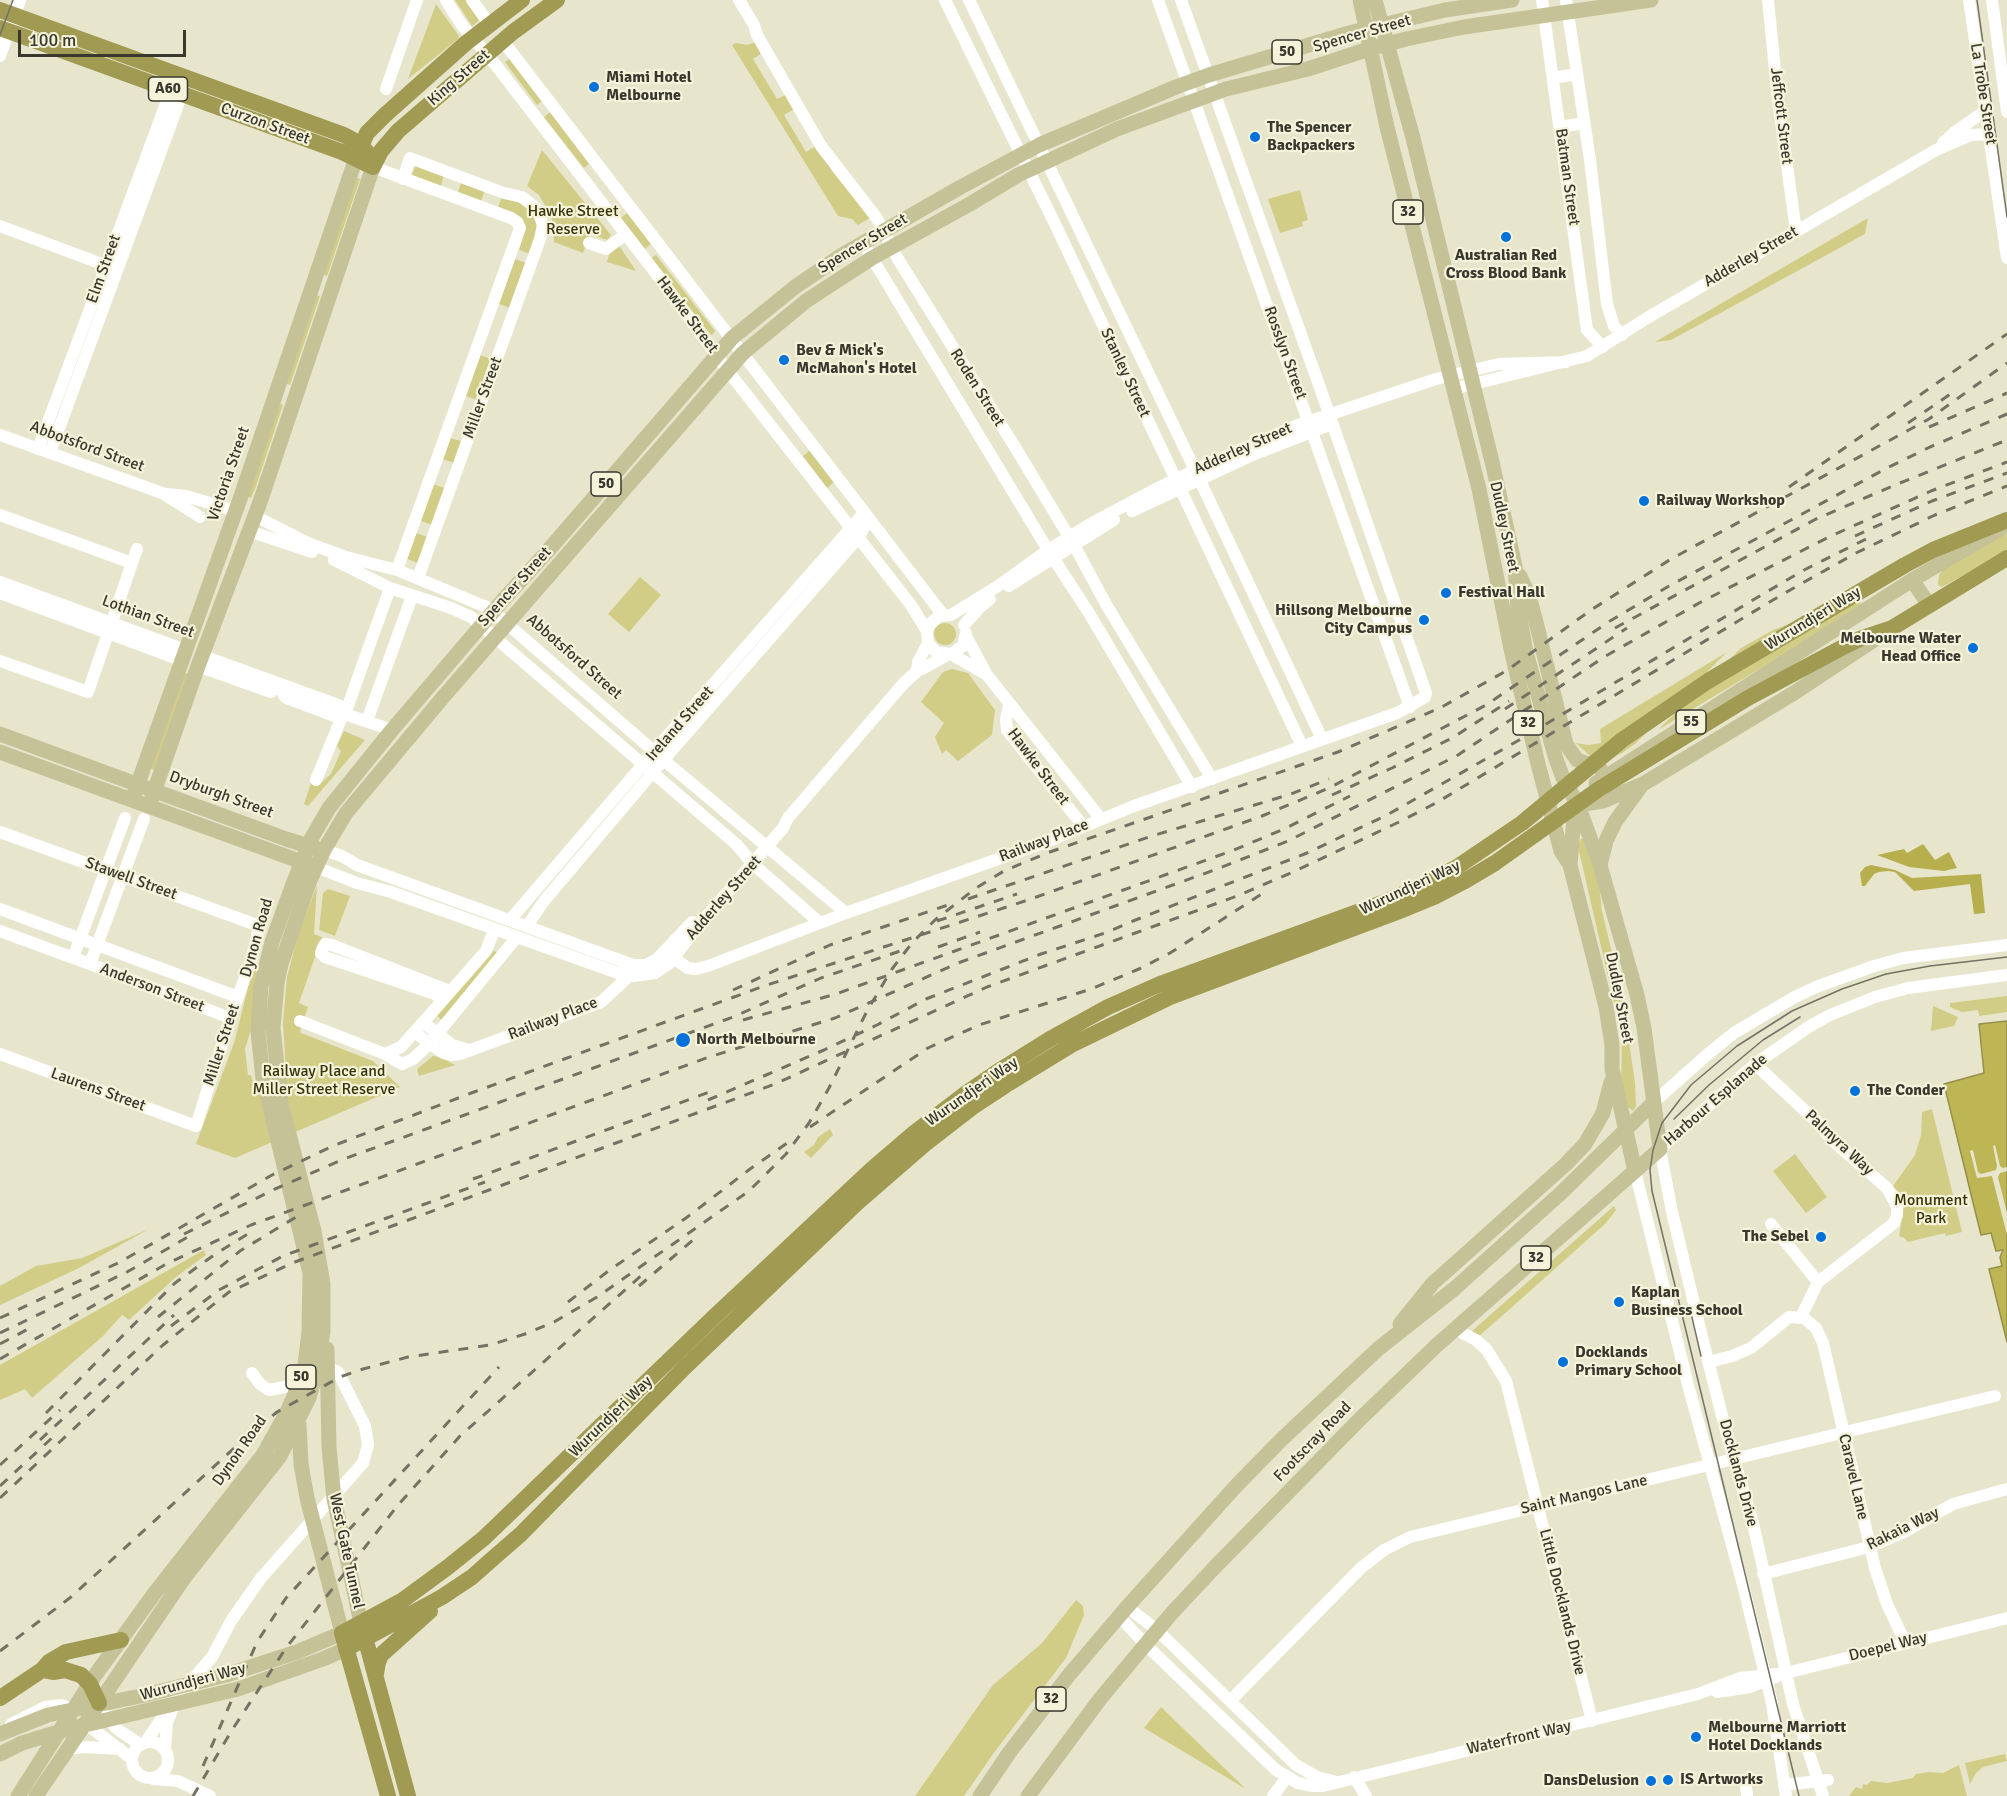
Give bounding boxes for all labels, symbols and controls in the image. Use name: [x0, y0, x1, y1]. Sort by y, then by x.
street label: Spencer Street: [1311, 11, 1413, 57]
scale bar: [21, 18, 189, 56]
text: 100 m: [29, 29, 76, 51]
road number: 50: [1272, 40, 1302, 64]
street label: La Trobe Street: [1966, 42, 2000, 146]
street label: King Street: [424, 46, 494, 110]
street label: Jeffcott Street: [1766, 67, 1796, 165]
place label: Miami Hotel Melbourne: [606, 68, 692, 106]
road number: A60: [148, 77, 188, 101]
marker: Miami Hotel Melbourne: [587, 80, 601, 94]
street label: Curzon Street: [218, 99, 312, 149]
place label: The Spencer Backpackers: [1267, 118, 1355, 156]
street label: Batman Street: [1551, 127, 1583, 227]
marker: The Spencer Backpackers: [1248, 130, 1262, 144]
road number: 32: [1393, 200, 1423, 224]
park label: Hawke Street Reserve: [527, 202, 619, 240]
street label: Spencer Street: [815, 210, 911, 278]
street label: Adderley Street: [1700, 222, 1802, 292]
marker: Australian Red Cross Blood Bank: [1499, 230, 1513, 244]
street label: Elm Street: [83, 232, 125, 306]
place label: Australian Red Cross Blood Bank: [1446, 246, 1566, 284]
street label: Hawke Street: [652, 273, 722, 357]
street label: Rosslyn Street: [1259, 304, 1311, 402]
street label: Stanley Street: [1096, 325, 1154, 421]
place label: Bev & Mick's McMahon's Hotel: [796, 341, 917, 379]
street label: Roden Street: [946, 346, 1008, 430]
marker: Bev & Mick's McMahon's Hotel: [777, 353, 791, 367]
street label: Miller Street: [459, 355, 507, 441]
street label: Abbotsford Street: [27, 417, 147, 477]
street label: Adderley Street: [1191, 419, 1295, 479]
street label: Victoria Street: [204, 424, 254, 524]
road number: 50: [591, 472, 621, 496]
street label: Dudley Street: [1485, 480, 1523, 574]
place label: Railway Workshop: [1656, 491, 1785, 511]
marker: Railway Workshop: [1637, 494, 1651, 508]
street label: Spencer Street: [474, 543, 556, 631]
place label: Festival Hall: [1458, 583, 1545, 603]
street label: Wurundjeri Way: [1762, 583, 1864, 655]
marker: Festival Hall: [1439, 586, 1453, 600]
street label: Lothian Street: [99, 591, 197, 643]
place label: Hillsong Melbourne City Campus: [1275, 601, 1412, 639]
street label: Abbotsford Street: [522, 610, 626, 704]
marker: Hillsong Melbourne City Campus: [1417, 613, 1431, 627]
place label: Melbourne Water Head Office: [1840, 629, 1961, 667]
marker: Melbourne Water Head Office: [1966, 641, 1980, 655]
street label: Ireland Street: [642, 682, 718, 766]
road number: 55: [1676, 710, 1706, 734]
road number: 32: [1513, 711, 1543, 735]
street label: Hawke Street: [1003, 725, 1073, 809]
street label: Dryburgh Street: [166, 767, 276, 823]
street label: Railway Place: [997, 815, 1091, 867]
street label: Adderley Street: [682, 852, 766, 944]
street label: Stawell Street: [83, 854, 179, 904]
street label: Wurundjeri Way: [1357, 856, 1463, 920]
street label: Dynon Road: [237, 896, 277, 980]
street label: Dudley Street: [1601, 951, 1637, 1045]
street label: Anderson Street: [97, 959, 207, 1017]
street label: Railway Place: [506, 993, 600, 1045]
street label: Miller Street: [200, 1001, 244, 1089]
place label: North Melbourne: [696, 1030, 816, 1050]
marker: North Melbourne: [674, 1031, 692, 1049]
street label: Harbour Esplanade: [1661, 1050, 1771, 1150]
street label: Wurundjeri Way: [922, 1053, 1022, 1131]
park label: Railway Place and Miller Street Reserve: [253, 1062, 395, 1100]
street label: Laurens Street: [48, 1064, 148, 1116]
place label: The Conder: [1867, 1081, 1945, 1101]
marker: The Conder: [1848, 1084, 1862, 1098]
street label: Palmyra Way: [1801, 1106, 1877, 1180]
park label: Monument Park: [1894, 1191, 1968, 1229]
place label: The Sebel: [1742, 1227, 1809, 1247]
marker: The Sebel: [1814, 1230, 1828, 1244]
road number: 32: [1521, 1246, 1551, 1270]
place label: Kaplan Business School: [1631, 1283, 1743, 1321]
marker: Kaplan Business School: [1612, 1295, 1626, 1309]
place label: Docklands Primary School: [1575, 1343, 1682, 1381]
marker: Docklands Primary School: [1556, 1355, 1570, 1369]
road number: 50: [286, 1365, 316, 1389]
street label: Wurundjeri Way: [565, 1372, 657, 1462]
street label: Footscray Road: [1270, 1398, 1356, 1486]
street label: Dynon Road: [209, 1412, 271, 1490]
street label: Docklands Drive: [1714, 1417, 1762, 1529]
street label: Caravel Lane: [1834, 1432, 1872, 1522]
street label: Saint Mangos Lane: [1519, 1471, 1649, 1519]
street label: West Gate Tunnel: [324, 1491, 368, 1611]
street label: Rakaia Way: [1864, 1503, 1942, 1555]
street label: Little Docklands Drive: [1535, 1527, 1589, 1677]
street label: Doepel Way: [1847, 1628, 1929, 1666]
street label: Wurundjeri Way: [138, 1659, 248, 1705]
road number: 32: [1036, 1687, 1066, 1711]
street label: Waterfront Way: [1465, 1717, 1573, 1759]
place label: Melbourne Marriott Hotel Docklands: [1708, 1718, 1846, 1756]
marker: Melbourne Marriott Hotel Docklands: [1689, 1730, 1703, 1744]
place label: IS Artworks: [1680, 1770, 1763, 1790]
place label: DansDelusion: [1543, 1771, 1639, 1791]
marker: IS Artworks: [1661, 1773, 1675, 1787]
marker: DansDelusion: [1644, 1774, 1658, 1788]

